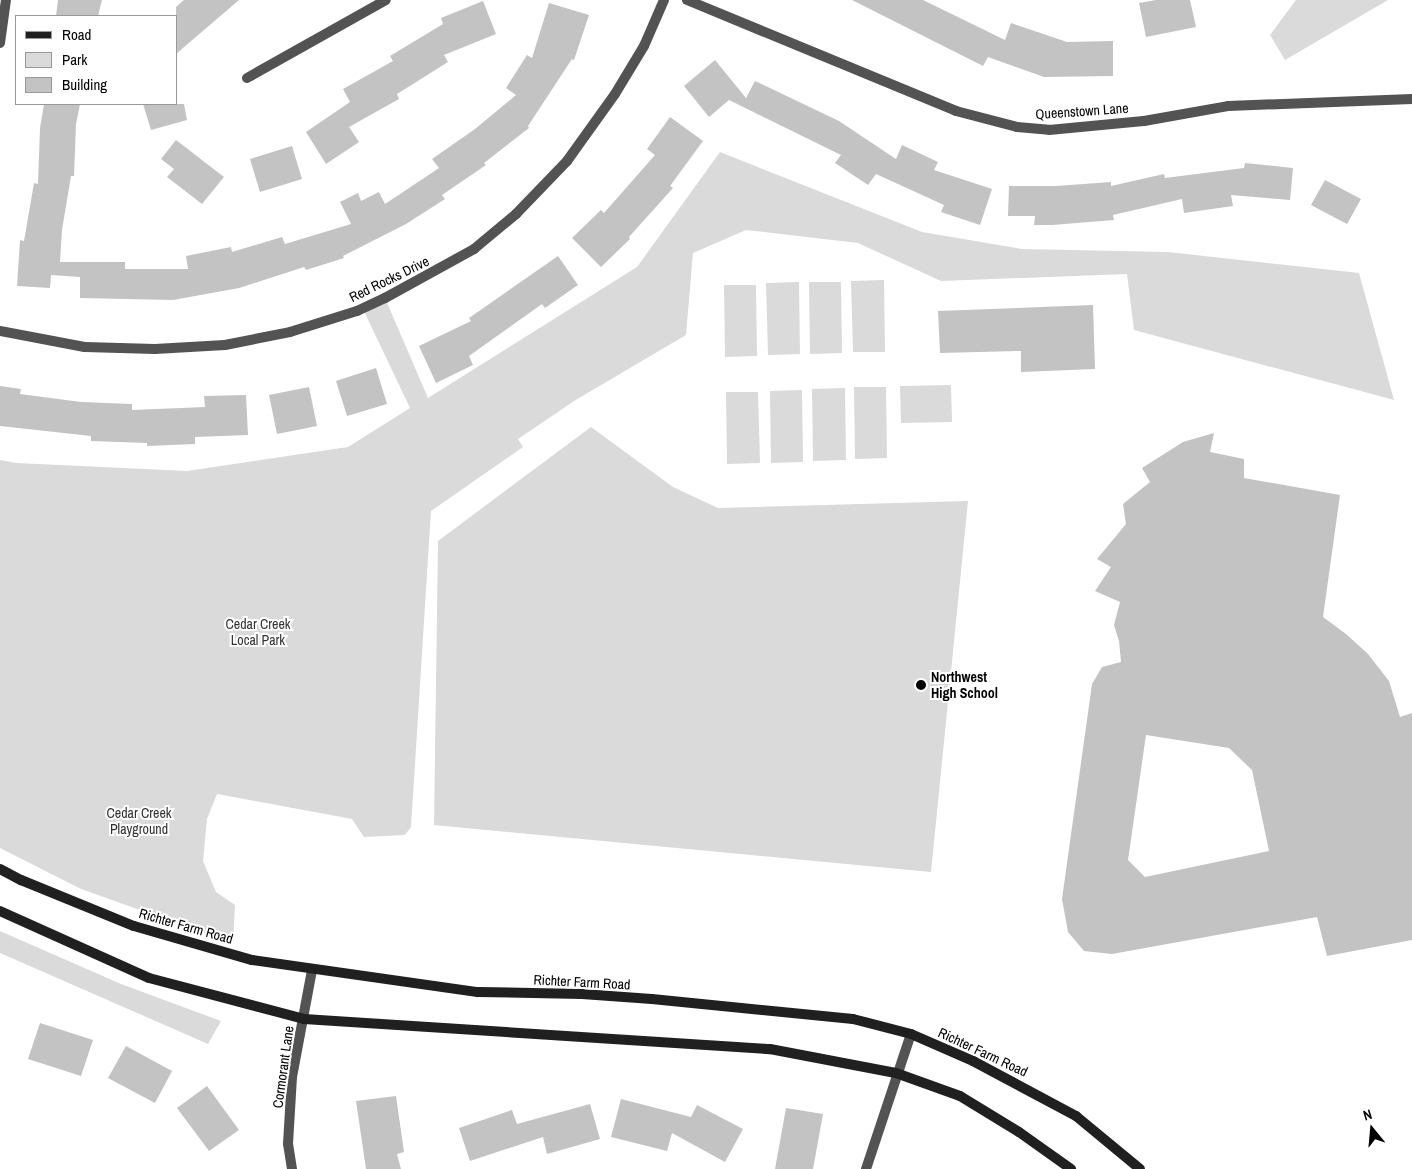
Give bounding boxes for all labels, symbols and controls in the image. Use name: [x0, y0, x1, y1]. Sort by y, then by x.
legend: [15, 15, 178, 105]
text: Road: [62, 24, 91, 45]
text: Park: [62, 49, 87, 70]
text: Building: [62, 74, 107, 95]
street label: Queenstown Lane: [1035, 99, 1129, 123]
street label: Red Rocks Drive: [346, 252, 432, 306]
park label: Cedar Creek Local Park: [225, 616, 291, 648]
place label: Northwest High School: [931, 669, 998, 702]
marker: Northwest High School: [915, 679, 927, 691]
park label: Cedar Creek Playground: [106, 805, 172, 838]
street label: Richter Farm Road: [137, 905, 235, 947]
street label: Richter Farm Road: [533, 971, 631, 993]
street label: Richter Farm Road: [935, 1024, 1031, 1080]
street label: Cormorant Lane: [269, 1025, 297, 1109]
north arrow: [1347, 1104, 1397, 1154]
text: N: [1361, 1105, 1374, 1124]

